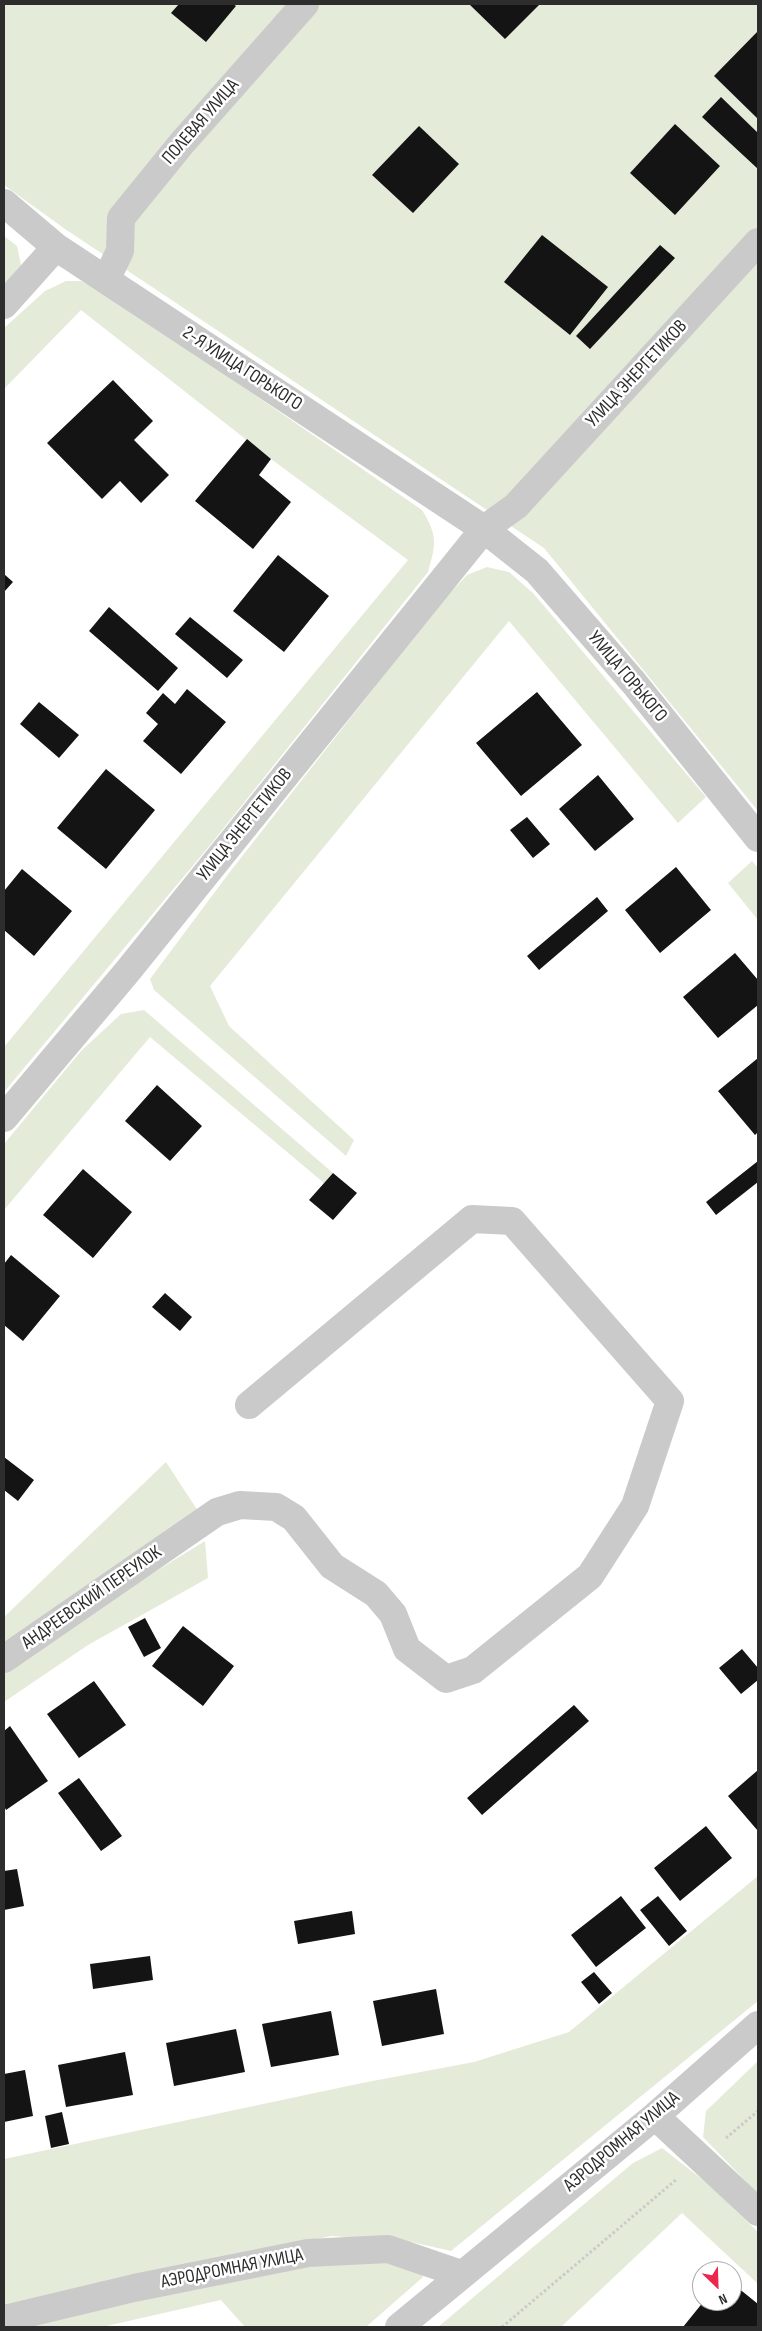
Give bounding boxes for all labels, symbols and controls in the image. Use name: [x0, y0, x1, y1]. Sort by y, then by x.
street label: ПОЛЕВАЯ УЛИЦА: [158, 75, 244, 169]
street label: УЛИЦА ЭНЕРГЕТИКОВ: [582, 316, 692, 432]
street label: 2-Я УЛИЦА ГОРЬКОГО: [178, 322, 306, 416]
street label: УЛИЦА ГОРЬКОГО: [582, 627, 672, 727]
street label: УЛИЦА ЭНЕРГЕТИКОВ: [193, 764, 297, 886]
street label: АНДРЕЕВСКИЙ ПЕРЕУЛОК: [18, 1541, 166, 1655]
street label: АЭРОДРОМНАЯ УЛИЦА: [559, 2087, 685, 2197]
street label: АЭРОДРОМНАЯ УЛИЦА: [159, 2244, 305, 2294]
north arrow: [692, 2261, 742, 2311]
text: N: [716, 2290, 730, 2309]

